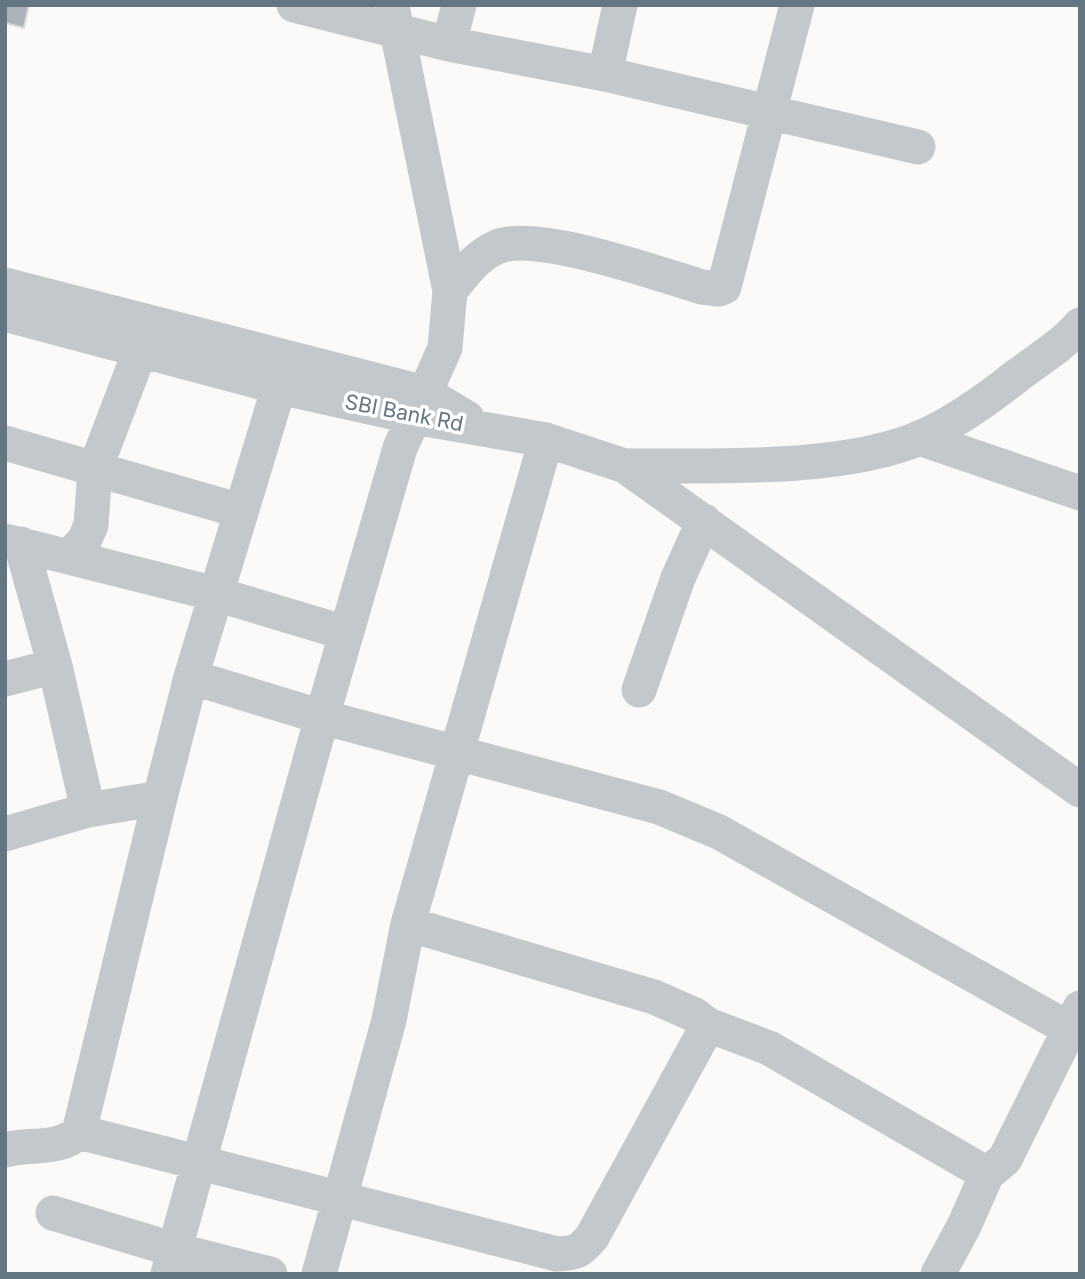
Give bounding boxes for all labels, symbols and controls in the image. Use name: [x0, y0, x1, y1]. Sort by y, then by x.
street label: SBI Bank Rd: [343, 389, 465, 436]

